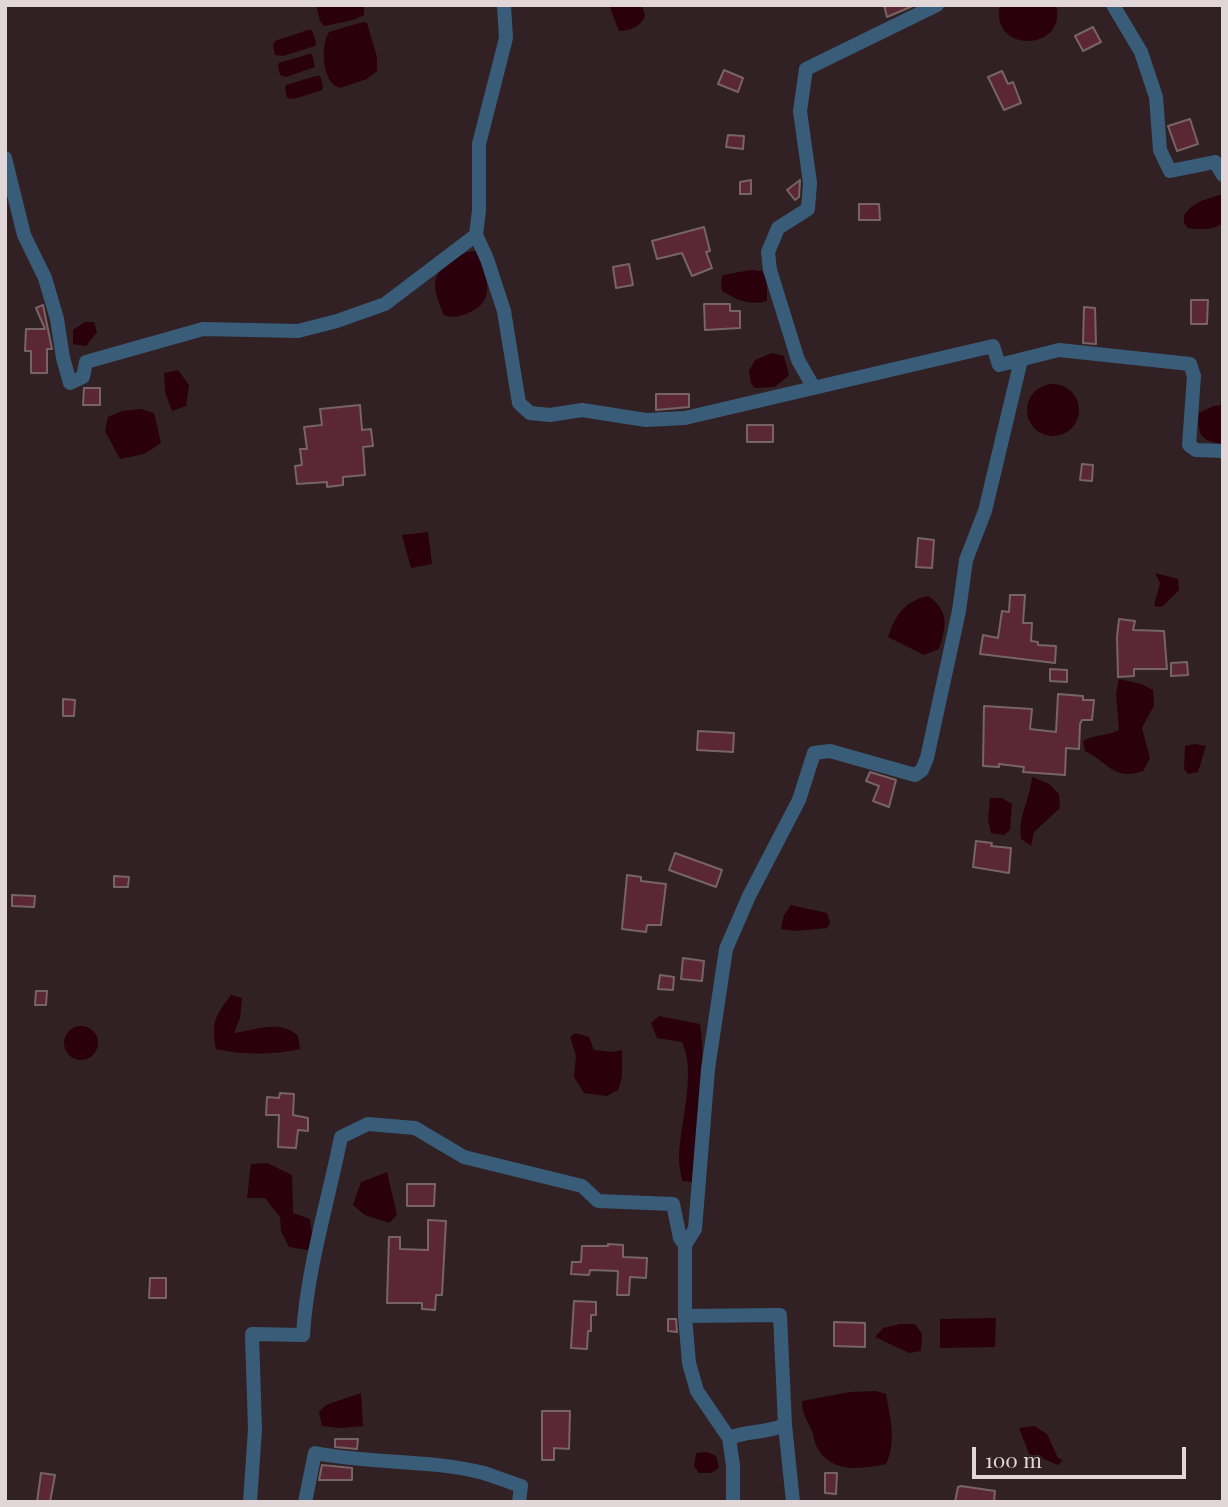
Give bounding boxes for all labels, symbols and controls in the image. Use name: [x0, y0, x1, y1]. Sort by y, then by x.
scale bar: [976, 1434, 1190, 1478]
text: 100 m: [985, 1445, 1042, 1473]

